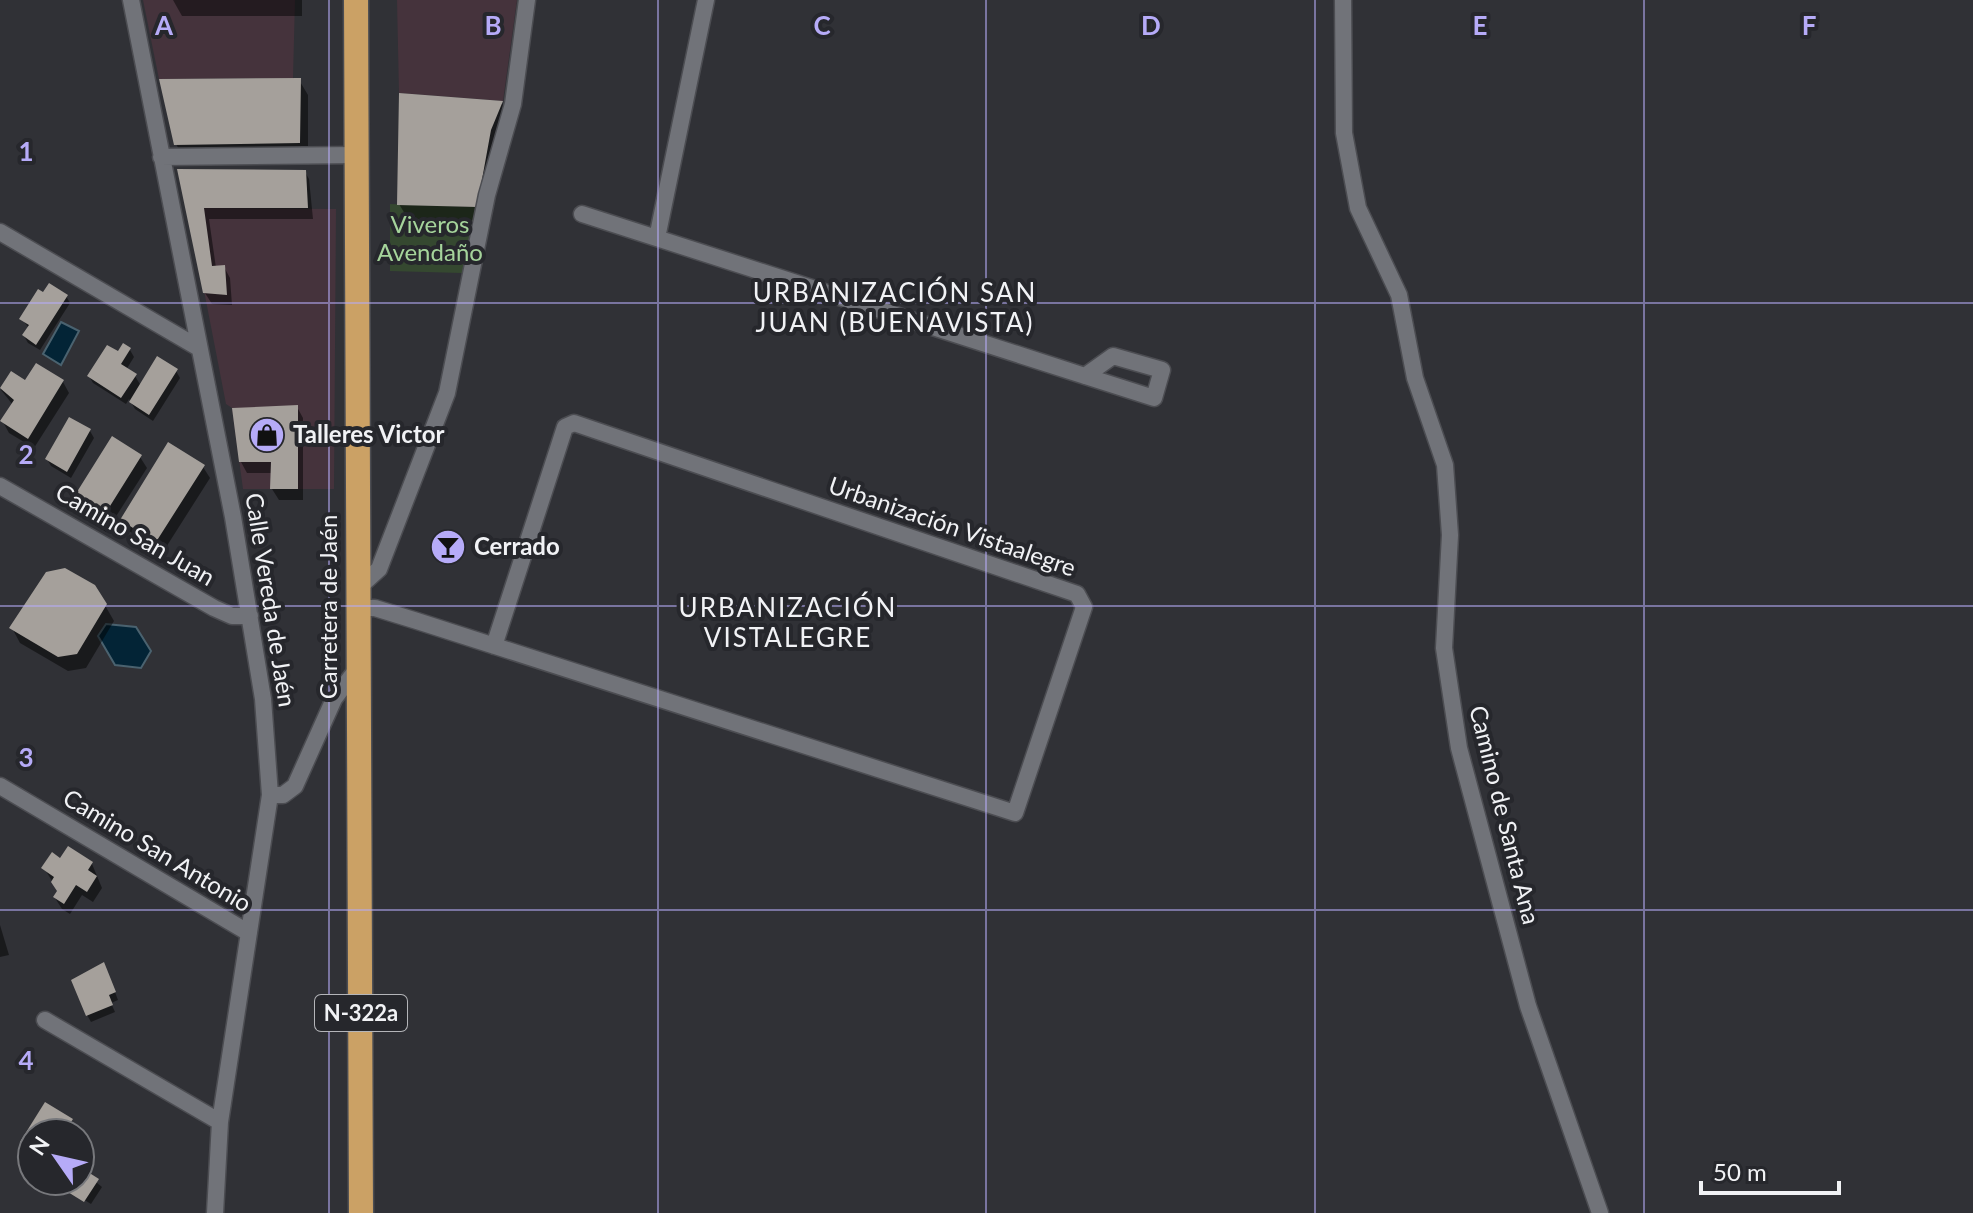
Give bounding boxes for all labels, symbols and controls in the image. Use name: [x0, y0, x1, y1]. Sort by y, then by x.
text: A: [154, 9, 174, 41]
text: B: [484, 9, 502, 41]
text: C: [813, 9, 831, 41]
text: D: [1141, 9, 1161, 41]
text: E: [1473, 9, 1487, 41]
text: F: [1802, 9, 1816, 41]
text: 1: [18, 135, 34, 167]
park label: Viveros Avendaño: [377, 209, 483, 266]
district label: URBANIZACIÓN SAN JUAN (BUENAVISTA): [753, 276, 1037, 338]
shop icon: Talleres Victor: [248, 416, 286, 454]
place label: Talleres Victor: [293, 419, 445, 448]
text: 2: [18, 438, 34, 470]
street label: Urbanización Vistaalegre: [825, 470, 1080, 582]
street label: Camino San Juan: [51, 476, 220, 591]
street label: Calle Vereda de Jaén: [240, 491, 303, 709]
street label: Carretera de Jaén: [313, 515, 342, 699]
bar icon: Cerrado: [429, 528, 467, 566]
place label: Cerrado: [474, 531, 560, 560]
district label: URBANIZACIÓN VISTALEGRE: [679, 591, 897, 653]
street label: Camino de Santa Ana: [1464, 702, 1547, 927]
text: 3: [18, 741, 34, 773]
street label: Camino San Antonio: [58, 782, 257, 917]
road number: N-322a: [315, 995, 407, 1031]
text: 4: [18, 1044, 34, 1076]
north arrow: [16, 1117, 96, 1197]
text: N: [23, 1131, 55, 1160]
scale bar: [1701, 1145, 1839, 1195]
text: 50 m: [1713, 1157, 1767, 1186]

